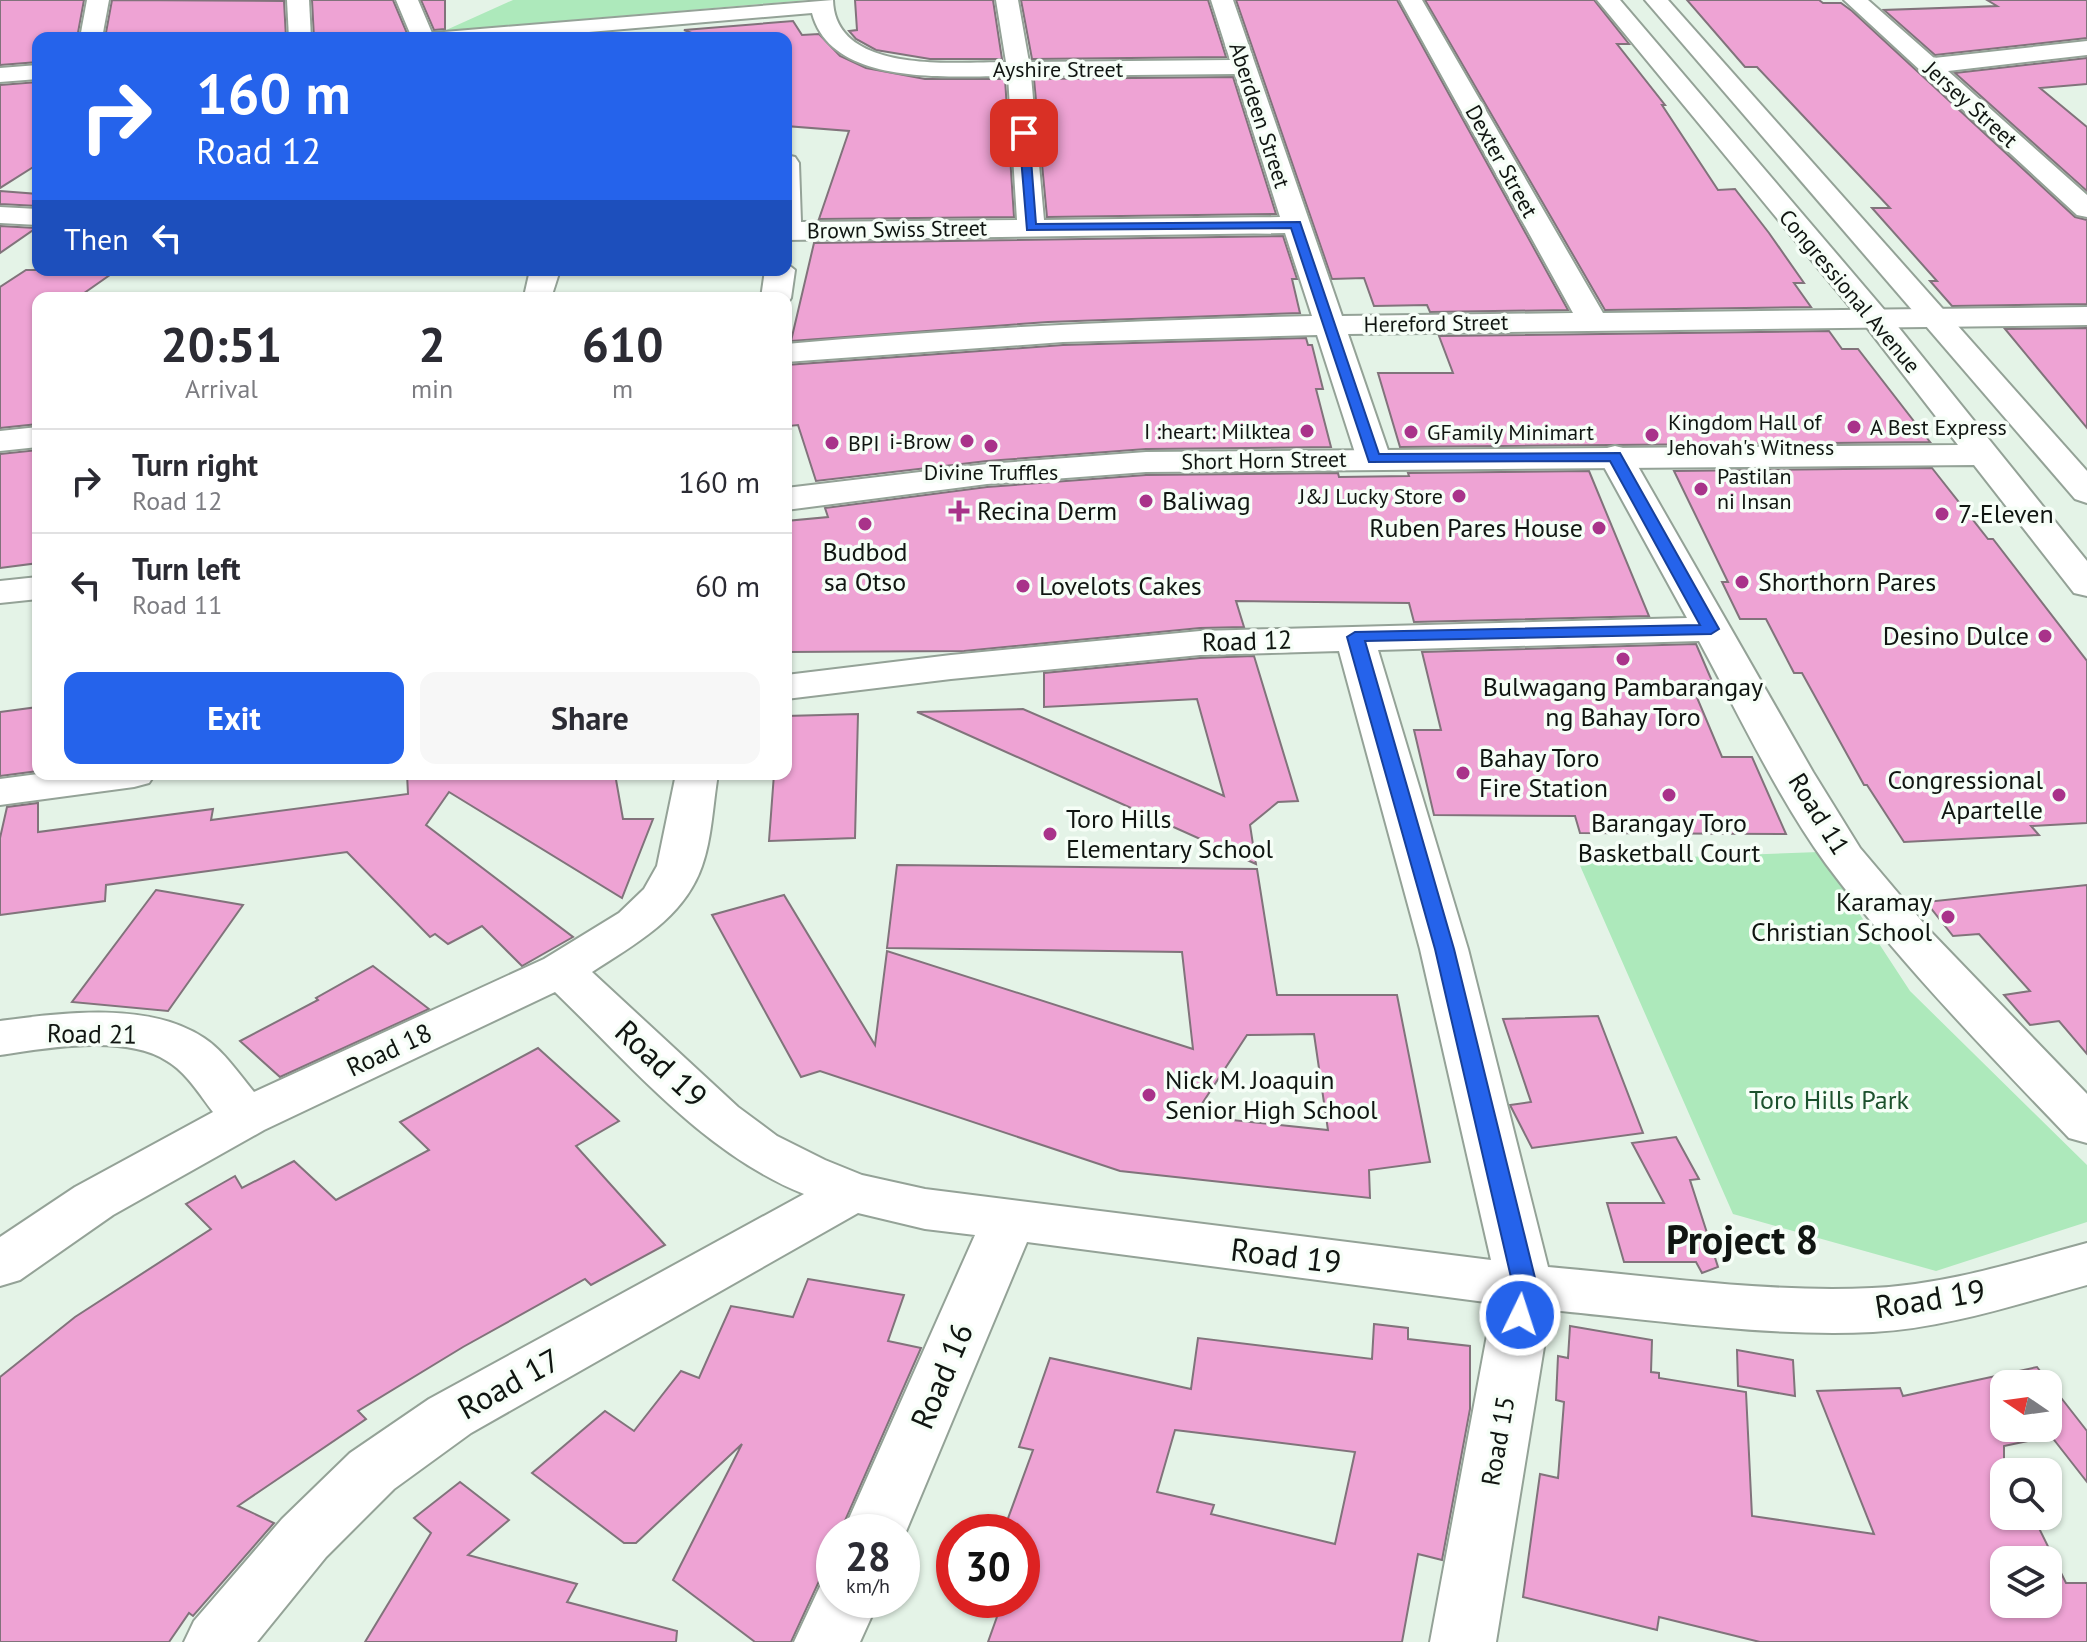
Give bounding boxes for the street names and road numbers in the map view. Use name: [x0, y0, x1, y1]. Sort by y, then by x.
street label: Aberdeen Street: [1223, 39, 1297, 192]
street label: Jersey Street: [1918, 54, 2024, 154]
street label: Ayshire Street: [993, 55, 1124, 83]
street label: Dexter Street: [1460, 100, 1545, 223]
street label: Congressional Avenue: [1773, 203, 1927, 379]
street label: Brown Swiss Street: [807, 213, 988, 245]
street label: Hereford Street: [1363, 308, 1509, 338]
street label: Short Horn Street: [1181, 445, 1347, 475]
street label: Road 12: [1201, 622, 1293, 659]
street label: Road 11: [1781, 767, 1857, 861]
street label: Road 19: [607, 1010, 717, 1117]
street label: Road 21: [47, 1016, 137, 1051]
street label: Road 18: [341, 1016, 437, 1084]
street label: Road 19: [1228, 1227, 1344, 1283]
street label: Road 19: [1872, 1269, 1988, 1327]
street label: Road 16: [900, 1316, 982, 1435]
street label: Road 17: [450, 1338, 567, 1428]
street label: Road 15: [1473, 1394, 1522, 1488]

